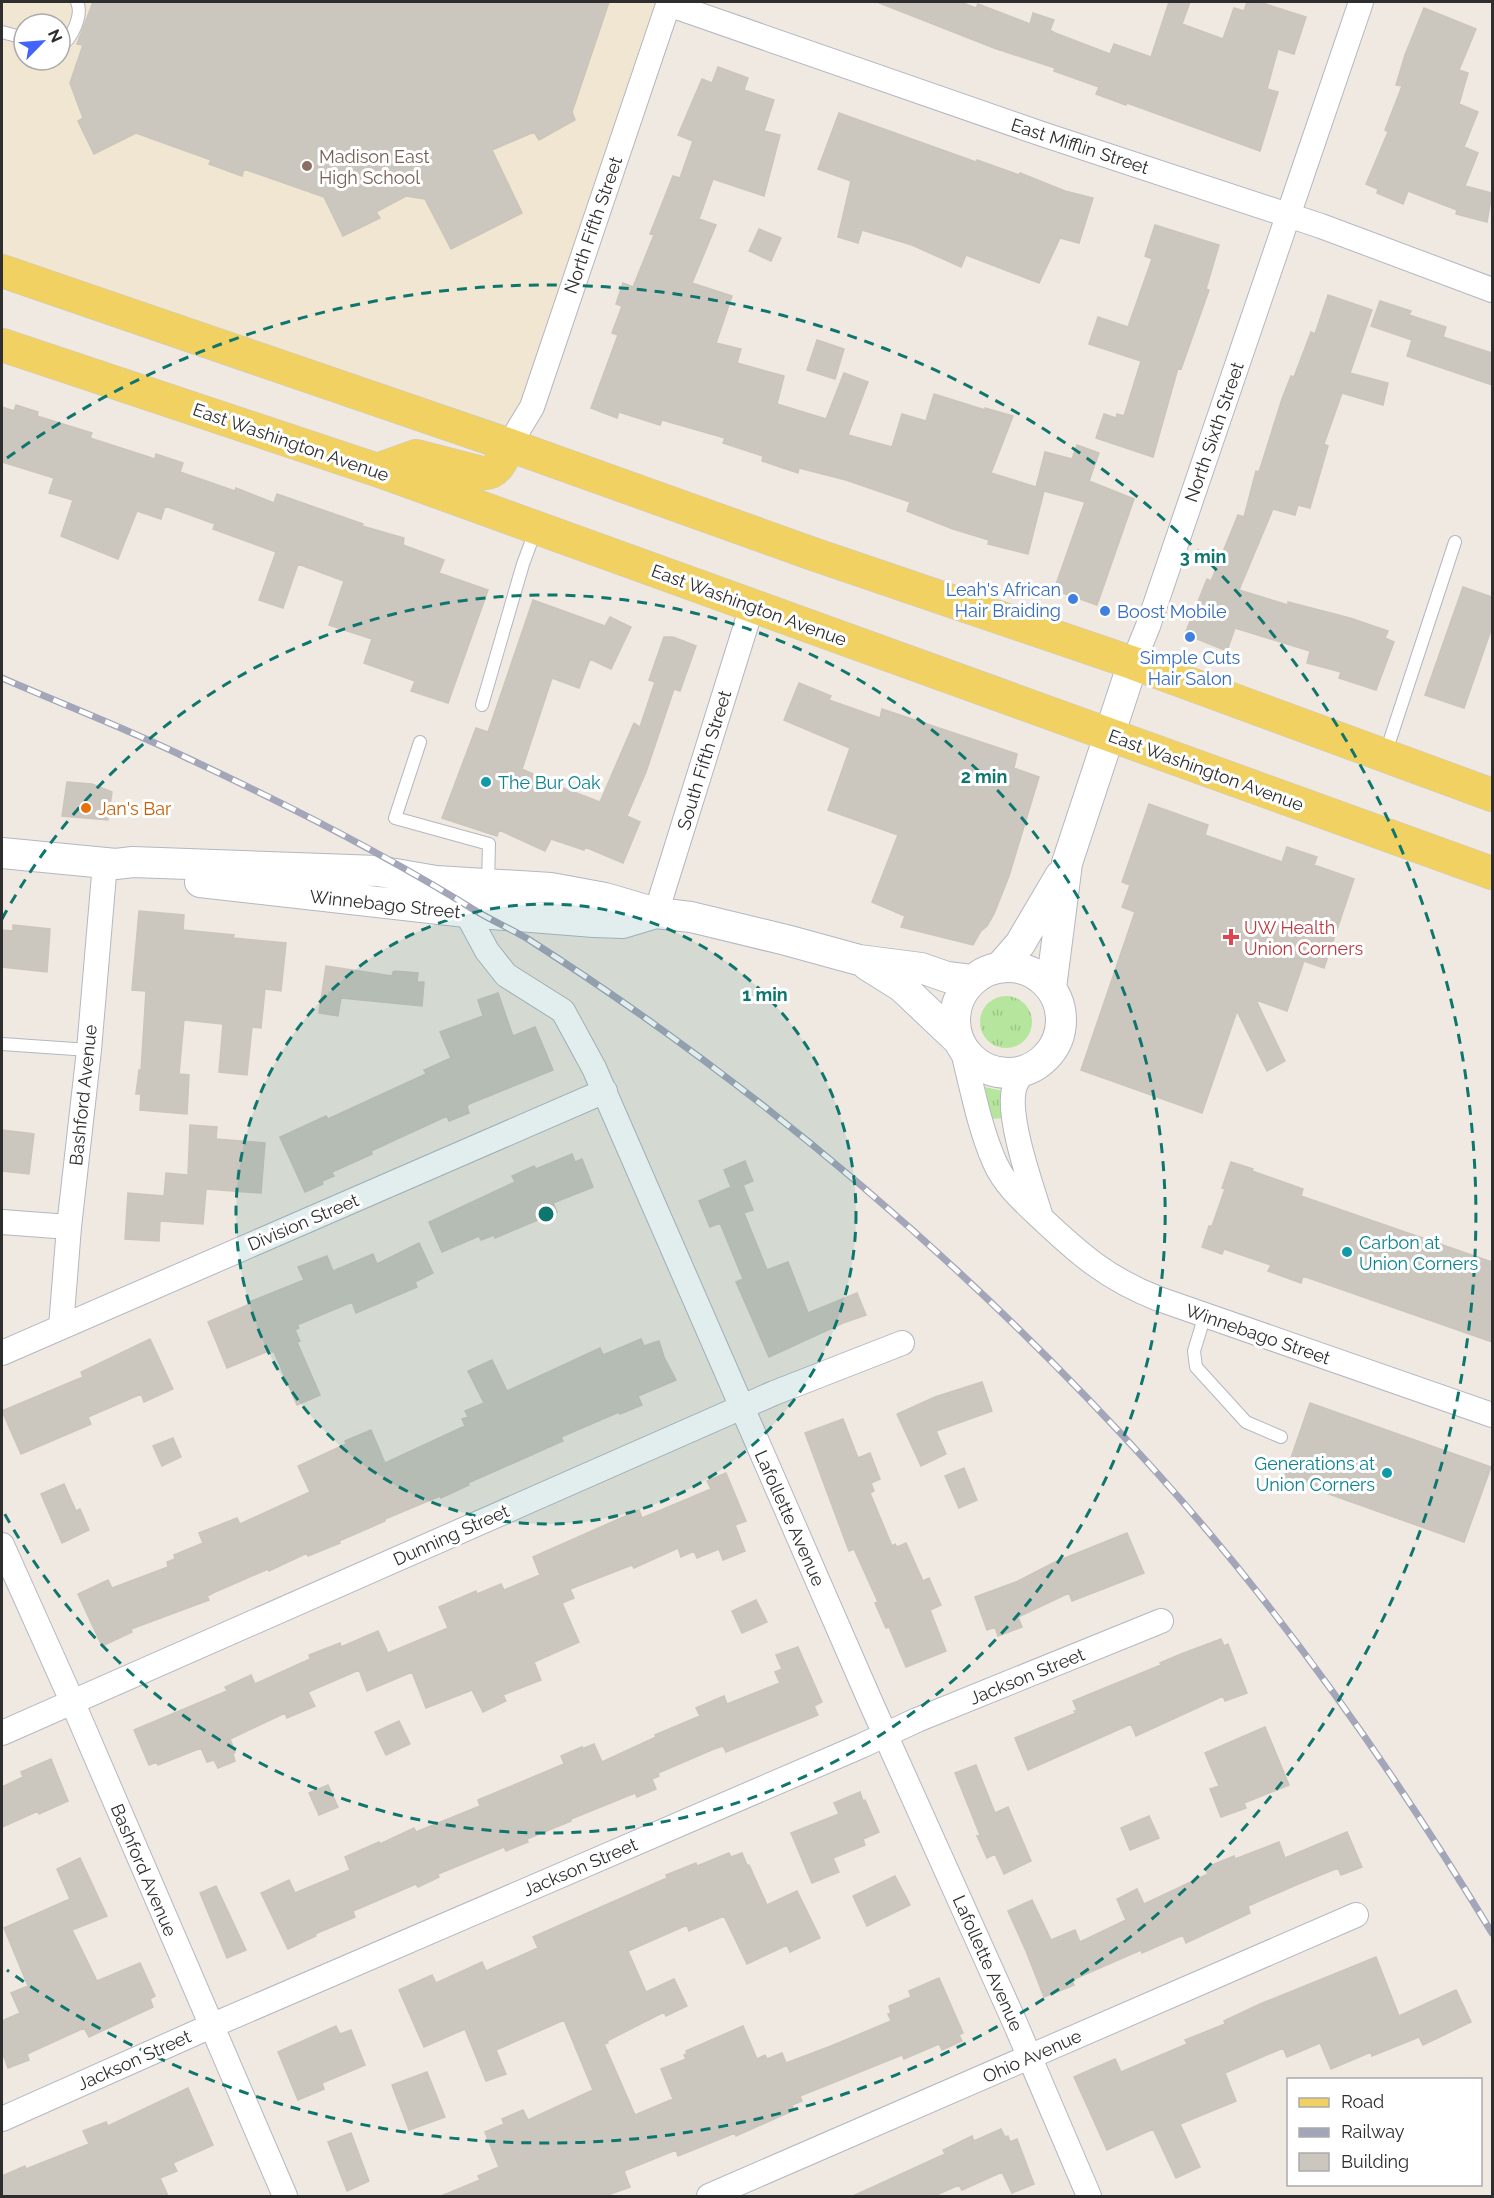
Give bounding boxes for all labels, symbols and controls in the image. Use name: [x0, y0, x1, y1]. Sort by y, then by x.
north arrow: [12, 12, 72, 72]
text: N: [44, 26, 66, 45]
street label: East Mifflin Street: [1009, 114, 1151, 178]
place label: Madison East High School: [319, 146, 430, 188]
street label: North Fifth Street: [560, 154, 626, 296]
marker: Madison East High School: [300, 159, 314, 173]
street label: North Sixth Street: [1180, 359, 1248, 505]
street label: East Washington Avenue: [190, 399, 392, 486]
text: 3 min: [1180, 546, 1226, 567]
street label: East Washington Avenue: [649, 560, 850, 650]
place label: Leah's African Hair Braiding: [946, 579, 1061, 621]
marker: Leah's African Hair Braiding: [1066, 592, 1080, 606]
place label: Boost Mobile: [1117, 601, 1227, 622]
marker: Boost Mobile: [1098, 604, 1112, 618]
marker: Simple Cuts Hair Salon: [1183, 630, 1197, 644]
place label: Simple Cuts Hair Salon: [1140, 647, 1240, 689]
street label: South Fifth Street: [673, 688, 735, 832]
street label: East Washington Avenue: [1106, 725, 1307, 815]
text: 2 min: [961, 766, 1007, 787]
place label: The Bur Oak: [498, 772, 601, 793]
marker: The Bur Oak: [479, 775, 493, 789]
place label: Jan's Bar: [98, 798, 172, 819]
marker: Jan's Bar: [79, 801, 93, 815]
street label: Winnebago Street: [309, 886, 461, 922]
place label: UW Health Union Corners: [1244, 917, 1363, 959]
marker: UW Health Union Corners: [1222, 928, 1240, 946]
text: 1 min: [742, 984, 788, 1005]
street label: Bashford Avenue: [65, 1023, 101, 1167]
street label: Division Street: [244, 1189, 362, 1255]
centre of rings: [536, 1204, 556, 1224]
place label: Carbon at Union Corners: [1359, 1232, 1478, 1274]
marker: Carbon at Union Corners: [1340, 1245, 1354, 1259]
street label: Winnebago Street: [1183, 1299, 1333, 1369]
street label: Lafollette Avenue: [751, 1447, 830, 1590]
place label: Generations at Union Corners: [1254, 1453, 1375, 1495]
marker: Generations at Union Corners: [1380, 1466, 1394, 1480]
street label: Dunning Street: [390, 1500, 512, 1570]
street label: Jackson Street: [966, 1643, 1088, 1709]
street label: Bashford Avenue: [107, 1801, 182, 1940]
street label: Jackson Street: [520, 1833, 640, 1901]
street label: Lafollette Avenue: [949, 1892, 1028, 2035]
street label: Ohio Avenue: [979, 2025, 1085, 2087]
street label: Jackson Street: [74, 2026, 194, 2094]
legend: [1287, 2078, 1482, 2186]
text: Road: [1341, 2091, 1384, 2112]
text: Railway: [1341, 2121, 1405, 2142]
text: Building: [1341, 2151, 1409, 2172]

